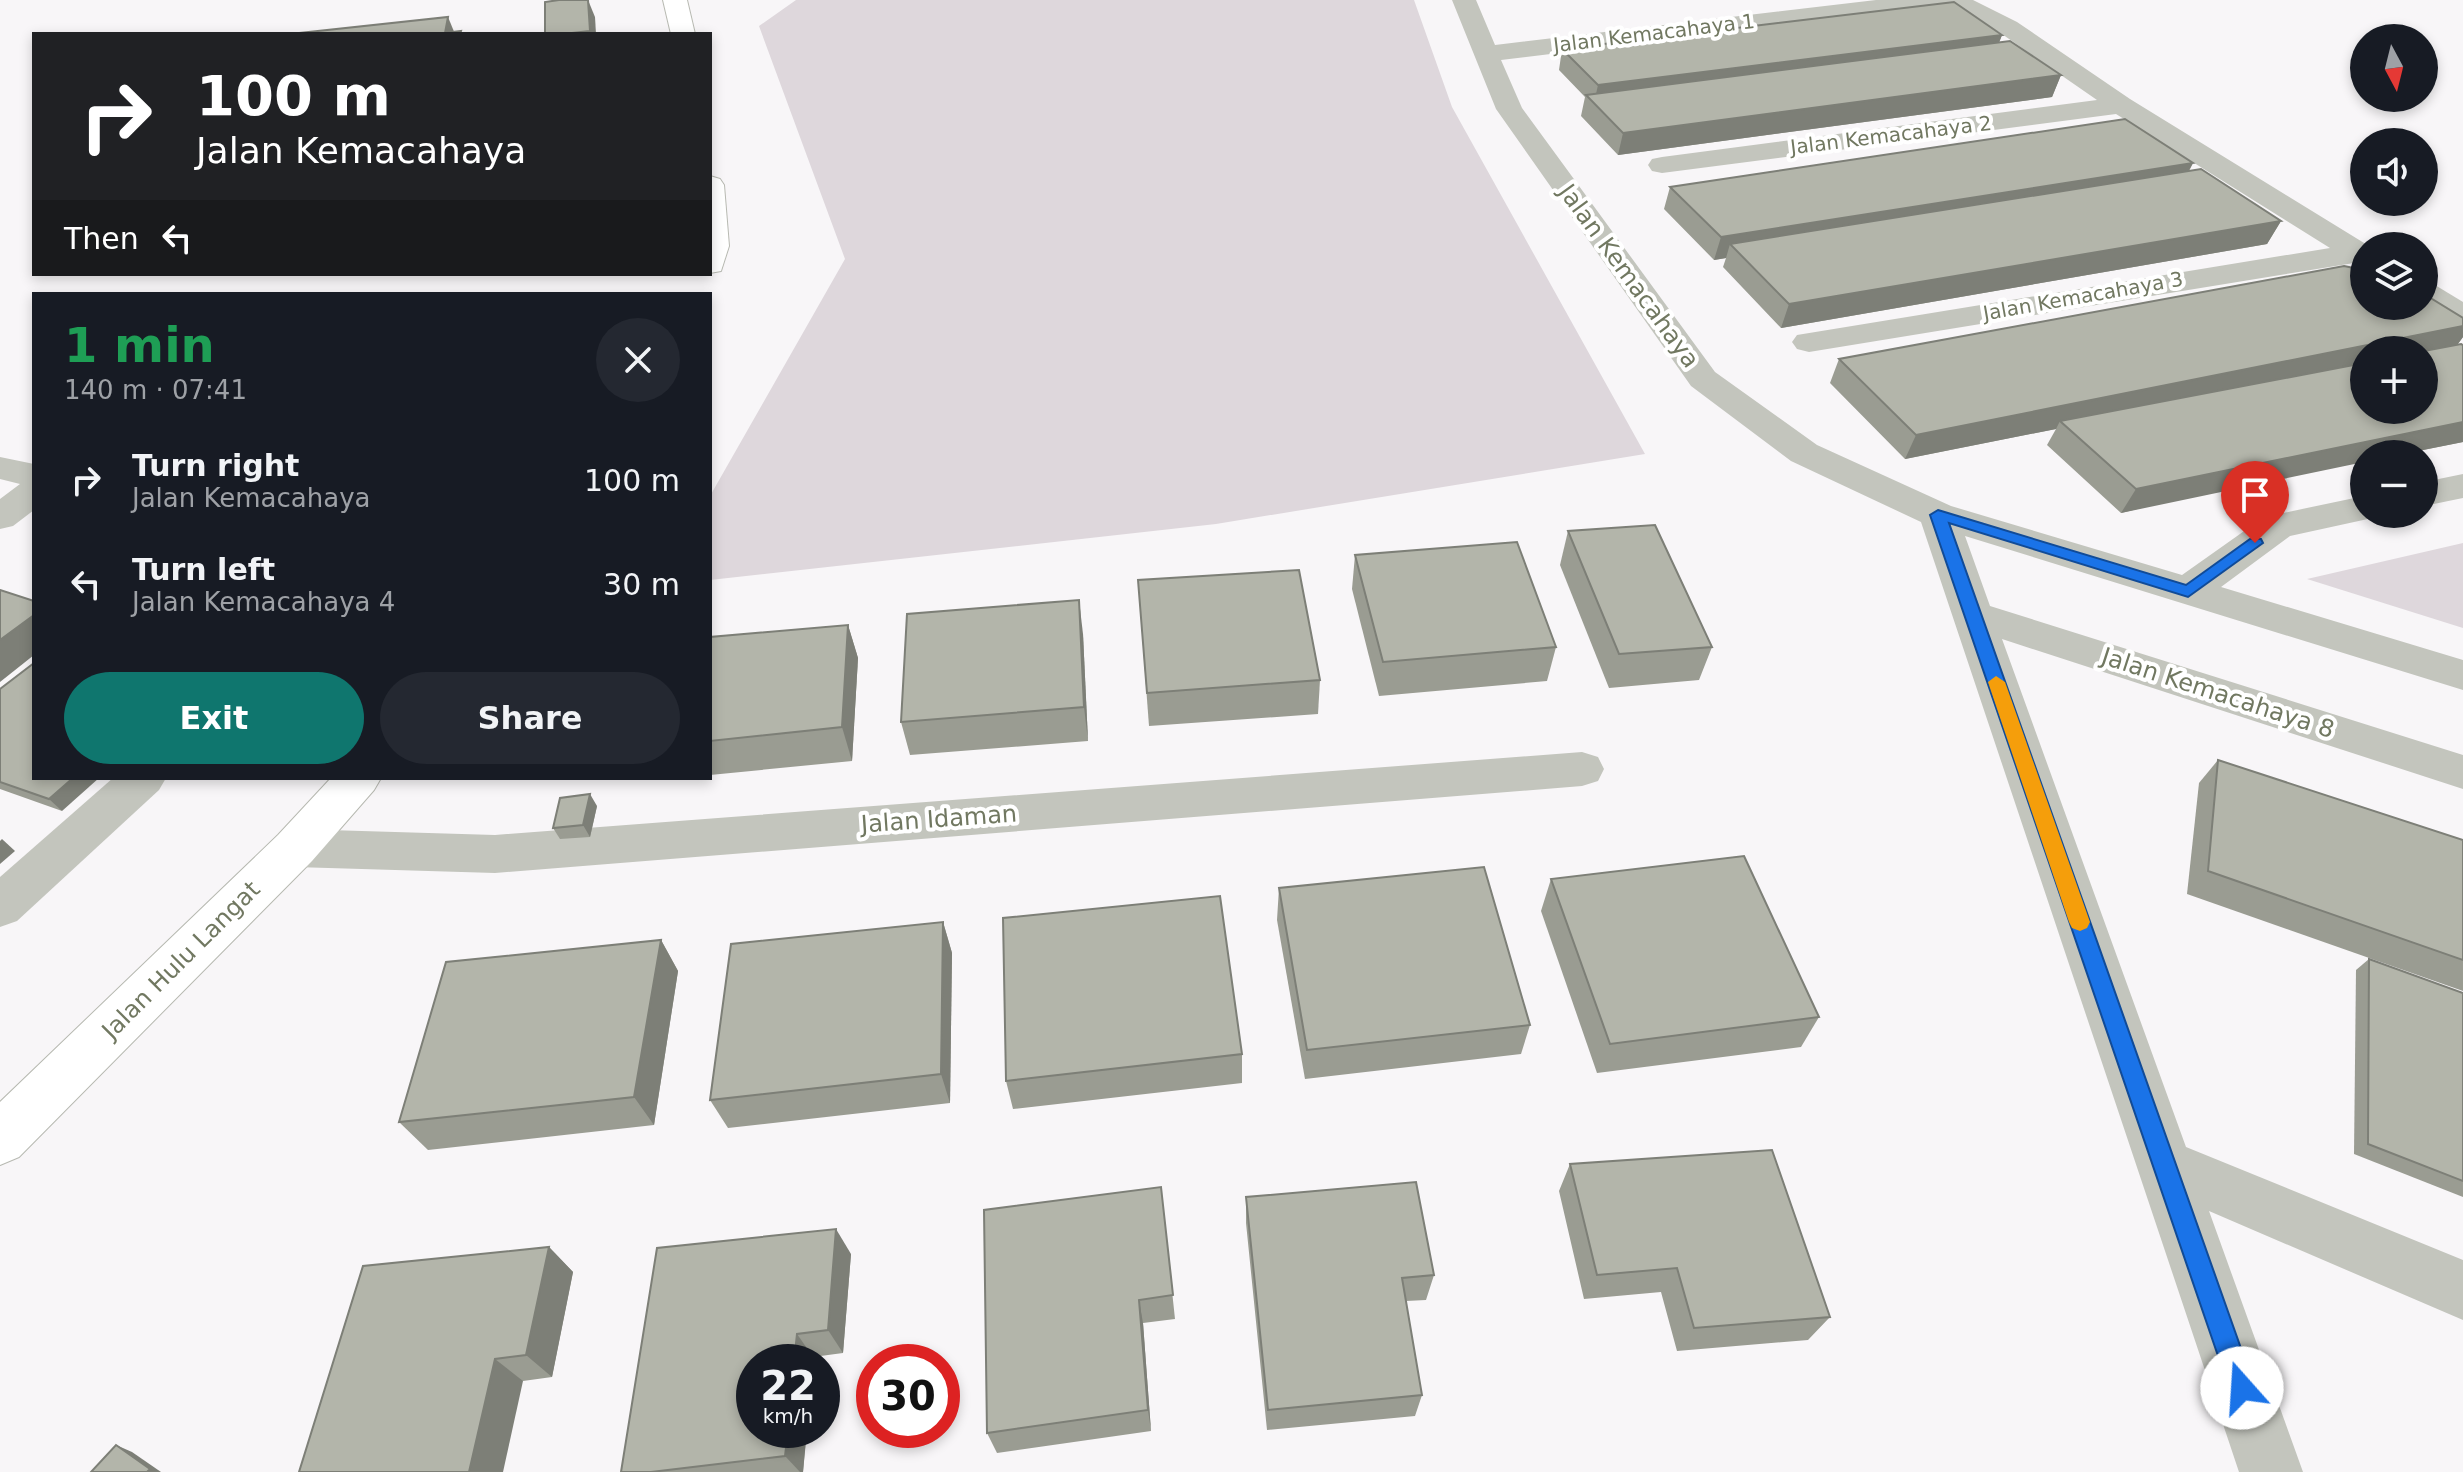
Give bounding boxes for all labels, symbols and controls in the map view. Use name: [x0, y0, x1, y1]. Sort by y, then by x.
street label: Jalan Kemacahaya 1: [1550, 9, 1756, 57]
north arrow: [2350, 24, 2438, 112]
map controls: [2350, 24, 2438, 528]
text: 100 m: [196, 63, 391, 128]
icon: right: [64, 64, 168, 168]
street label: Jalan Kemacahaya 2: [1787, 111, 1993, 159]
button: sound: [2350, 128, 2438, 216]
text: Jalan Kemacahaya: [196, 130, 526, 171]
street label: Jalan Kemacahaya: [1552, 177, 1705, 373]
icon: left: [155, 216, 199, 260]
text: Then: [64, 221, 139, 256]
button: layers: [2350, 232, 2438, 320]
street label: Jalan Kemacahaya 3: [1979, 267, 2185, 326]
text: 1 min: [64, 317, 215, 373]
button: close: [596, 318, 680, 402]
button: +: [2350, 336, 2438, 424]
text: 140 m · 07:41: [64, 375, 247, 405]
button: −: [2350, 440, 2438, 528]
text: Turn right: [132, 448, 299, 483]
icon: right: [64, 458, 108, 502]
pin: [2221, 461, 2289, 543]
text: 100 m: [584, 463, 680, 498]
icon: arrive: [2233, 473, 2277, 517]
text: Jalan Kemacahaya: [132, 483, 370, 513]
text: Turn left: [132, 552, 275, 587]
icon: left: [64, 562, 108, 606]
text: 30 m: [603, 567, 680, 602]
text: Jalan Kemacahaya 4: [132, 587, 395, 617]
street label: Jalan Kemacahaya 8: [2096, 642, 2338, 744]
button: Exit: [64, 672, 364, 764]
button: Share: [380, 672, 680, 764]
street label: Jalan Idaman: [858, 800, 1018, 839]
street label: Jalan Hulu Langat: [95, 875, 266, 1046]
speed limit sign: 30: [856, 1344, 960, 1448]
position arrow: [2200, 1346, 2284, 1430]
text: 22: [760, 1363, 816, 1409]
text: km/h: [763, 1404, 813, 1428]

